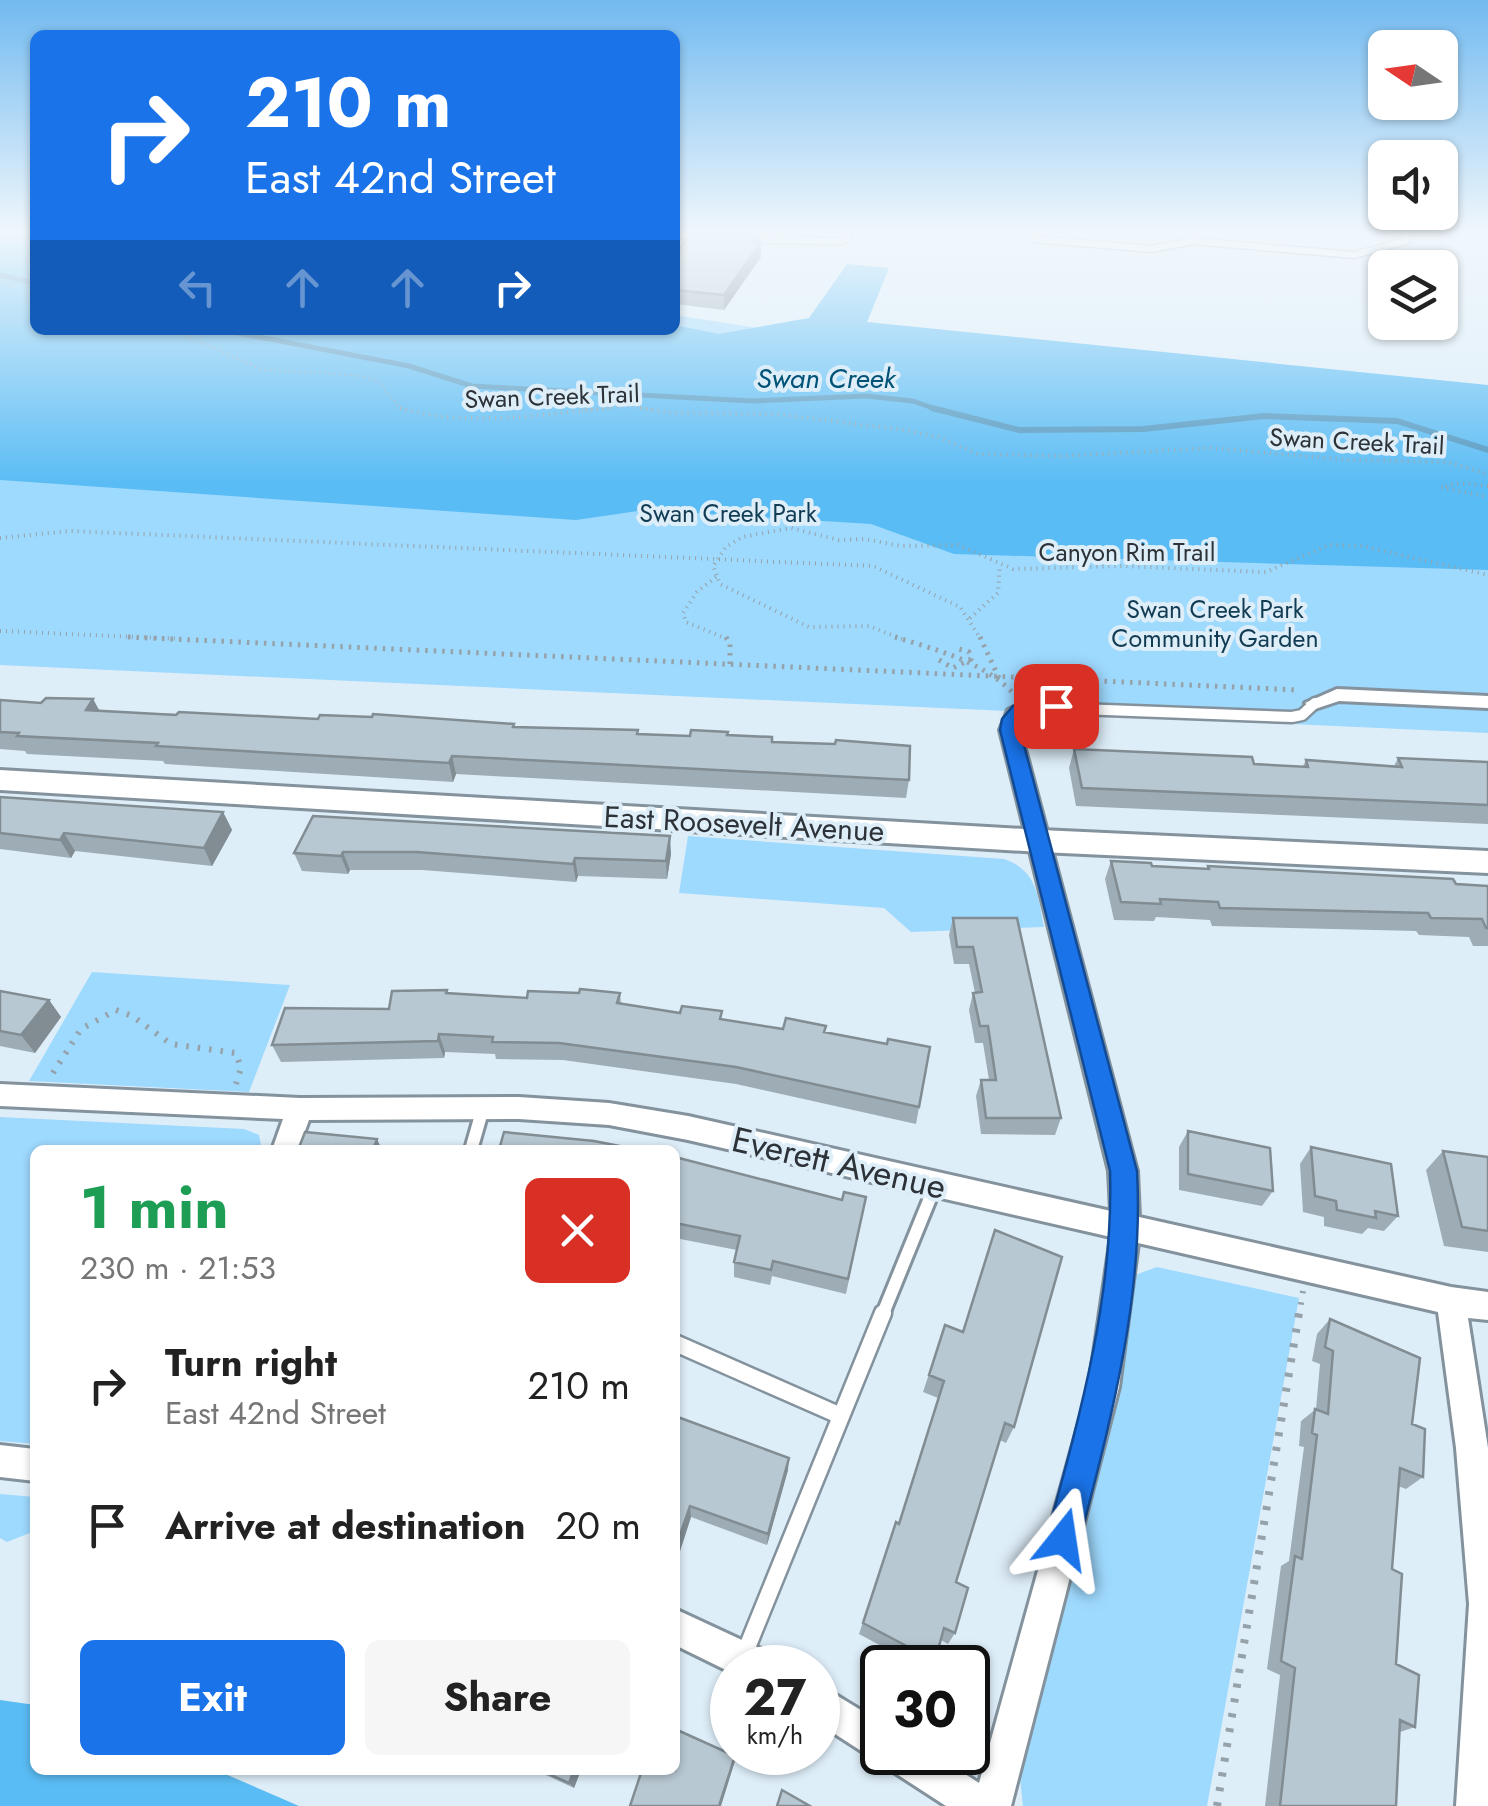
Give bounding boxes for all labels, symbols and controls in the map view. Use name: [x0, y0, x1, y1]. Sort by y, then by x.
north arrow: [1368, 30, 1458, 120]
map controls: [1368, 30, 1458, 340]
text: 210 m: [245, 52, 451, 153]
icon: right: [80, 70, 210, 200]
button: sound: [1368, 140, 1458, 230]
text: East 42nd Street: [245, 145, 556, 210]
button: layers: [1368, 250, 1458, 340]
icon: left: [170, 260, 225, 315]
icon: ahead: [275, 260, 330, 315]
icon: ahead: [380, 260, 435, 315]
icon: right: [485, 260, 540, 315]
water label: Swan Creek: [756, 358, 897, 399]
street label: Swan Creek Trail: [464, 375, 640, 417]
street label: Swan Creek Trail: [1268, 418, 1446, 464]
park label: Swan Creek Park: [639, 495, 817, 531]
street label: Canyon Rim Trail: [1038, 534, 1216, 570]
park label: Swan Creek Park Community Garden: [1111, 591, 1319, 656]
pin: [1014, 664, 1099, 749]
icon: arrive: [1029, 679, 1084, 734]
street label: East Roosevelt Avenue: [603, 795, 885, 852]
street label: Everett Avenue: [727, 1114, 951, 1212]
text: 1 min: [80, 1164, 229, 1251]
button: close: [525, 1178, 630, 1283]
text: 230 m · 21:53: [80, 1245, 276, 1291]
text: Turn right: [165, 1335, 337, 1390]
icon: right: [80, 1358, 135, 1413]
text: 210 m: [527, 1358, 630, 1413]
text: East 42nd Street: [165, 1390, 386, 1436]
position arrow: [1011, 1487, 1115, 1591]
icon: arrive: [80, 1498, 135, 1553]
text: Arrive at destination: [165, 1498, 526, 1553]
text: 20 m: [556, 1498, 641, 1553]
button: Exit: [80, 1640, 345, 1755]
button: Share: [365, 1640, 630, 1755]
speed limit sign: 30: [860, 1645, 990, 1775]
text: 27: [744, 1661, 806, 1734]
text: km/h: [747, 1717, 803, 1753]

